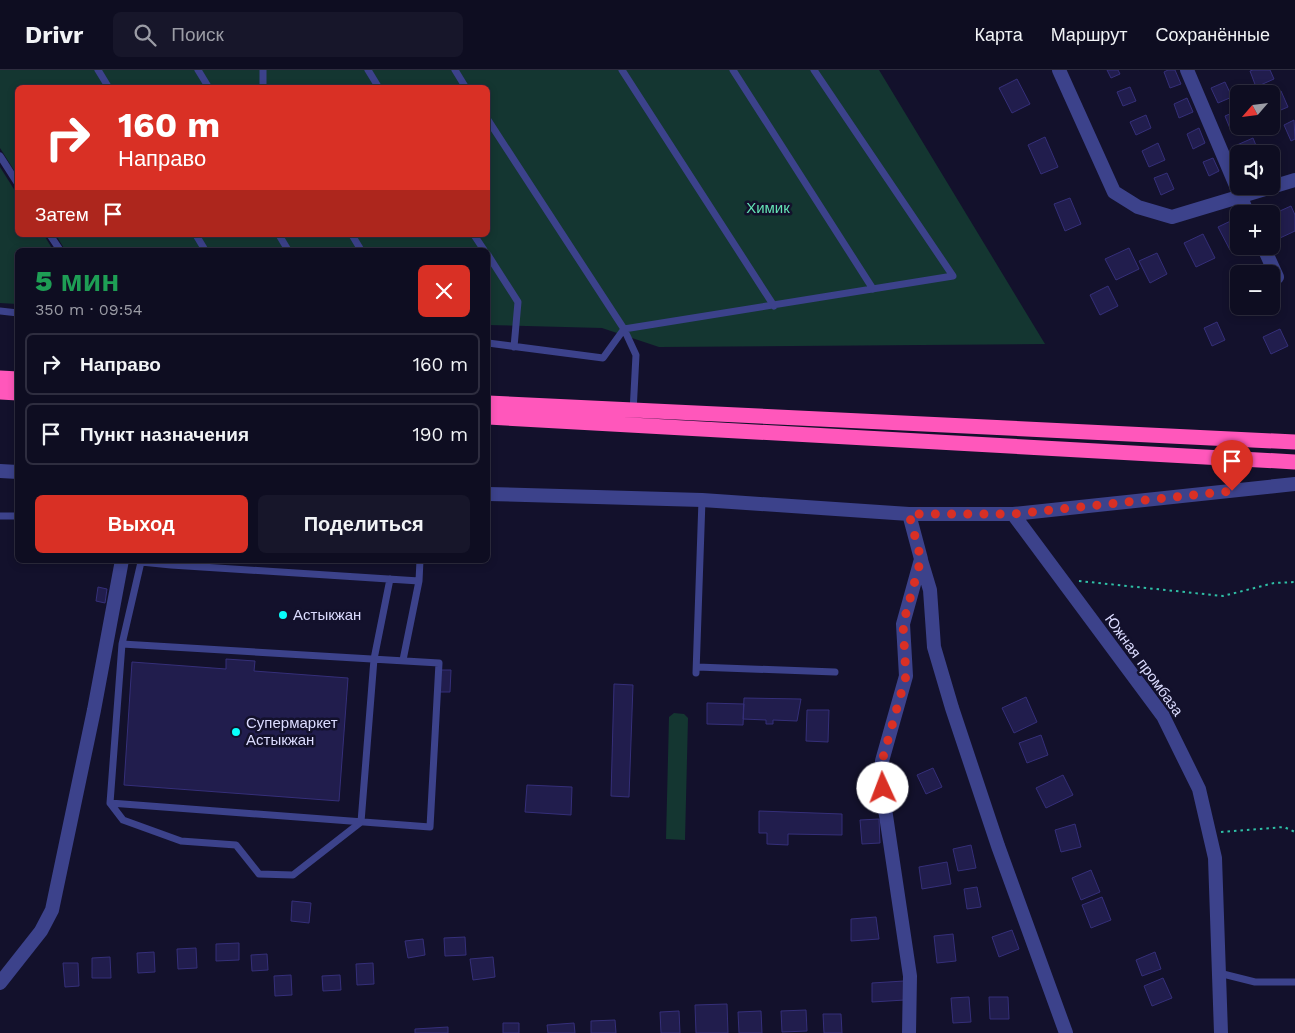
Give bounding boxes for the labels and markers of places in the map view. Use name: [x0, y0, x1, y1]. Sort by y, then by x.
pin: [1211, 440, 1253, 491]
place label: Астыкжан: [293, 606, 361, 624]
marker: Астыкжан: [277, 609, 289, 621]
place label: Супермаркет Астыкжан: [246, 714, 338, 749]
marker: Супермаркет Астыкжан: [230, 726, 242, 738]

